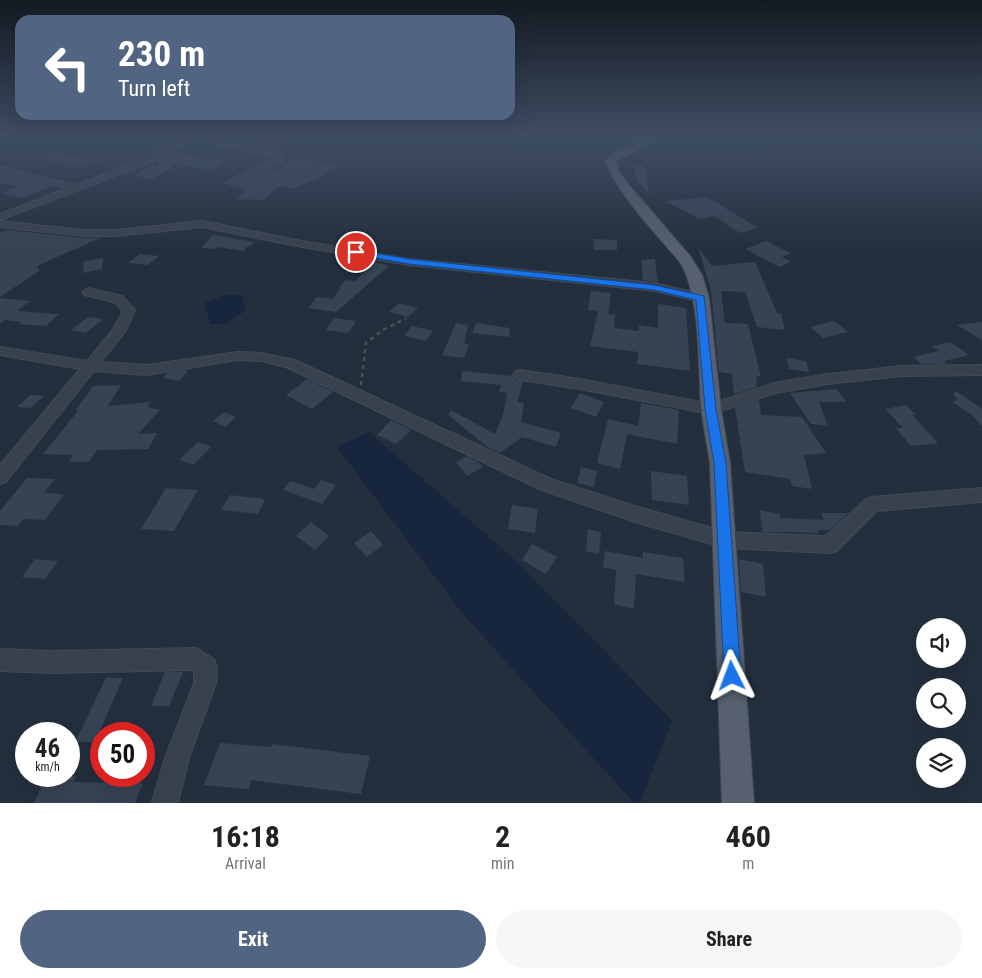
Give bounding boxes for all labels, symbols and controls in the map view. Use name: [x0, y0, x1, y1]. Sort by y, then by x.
text: 230 m: [118, 34, 205, 75]
icon: left: [35, 35, 100, 100]
text: Turn left: [118, 76, 190, 101]
pin: [335, 231, 377, 273]
icon: arrive: [342, 238, 370, 266]
map controls: [916, 618, 966, 788]
button: sound: [916, 618, 966, 668]
position arrow: [705, 649, 757, 701]
button: search: [916, 678, 966, 728]
speed limit sign: 50: [90, 722, 155, 787]
text: 46: [35, 734, 60, 763]
button: layers: [916, 738, 966, 788]
text: km/h: [35, 760, 60, 774]
text: 16:18: [211, 819, 280, 854]
text: 2: [495, 819, 510, 854]
text: 460: [725, 819, 771, 854]
text: Arrival: [225, 854, 266, 873]
text: min: [491, 854, 514, 873]
text: m: [742, 854, 754, 873]
button: Exit: [20, 910, 486, 968]
button: Share: [496, 910, 962, 968]

